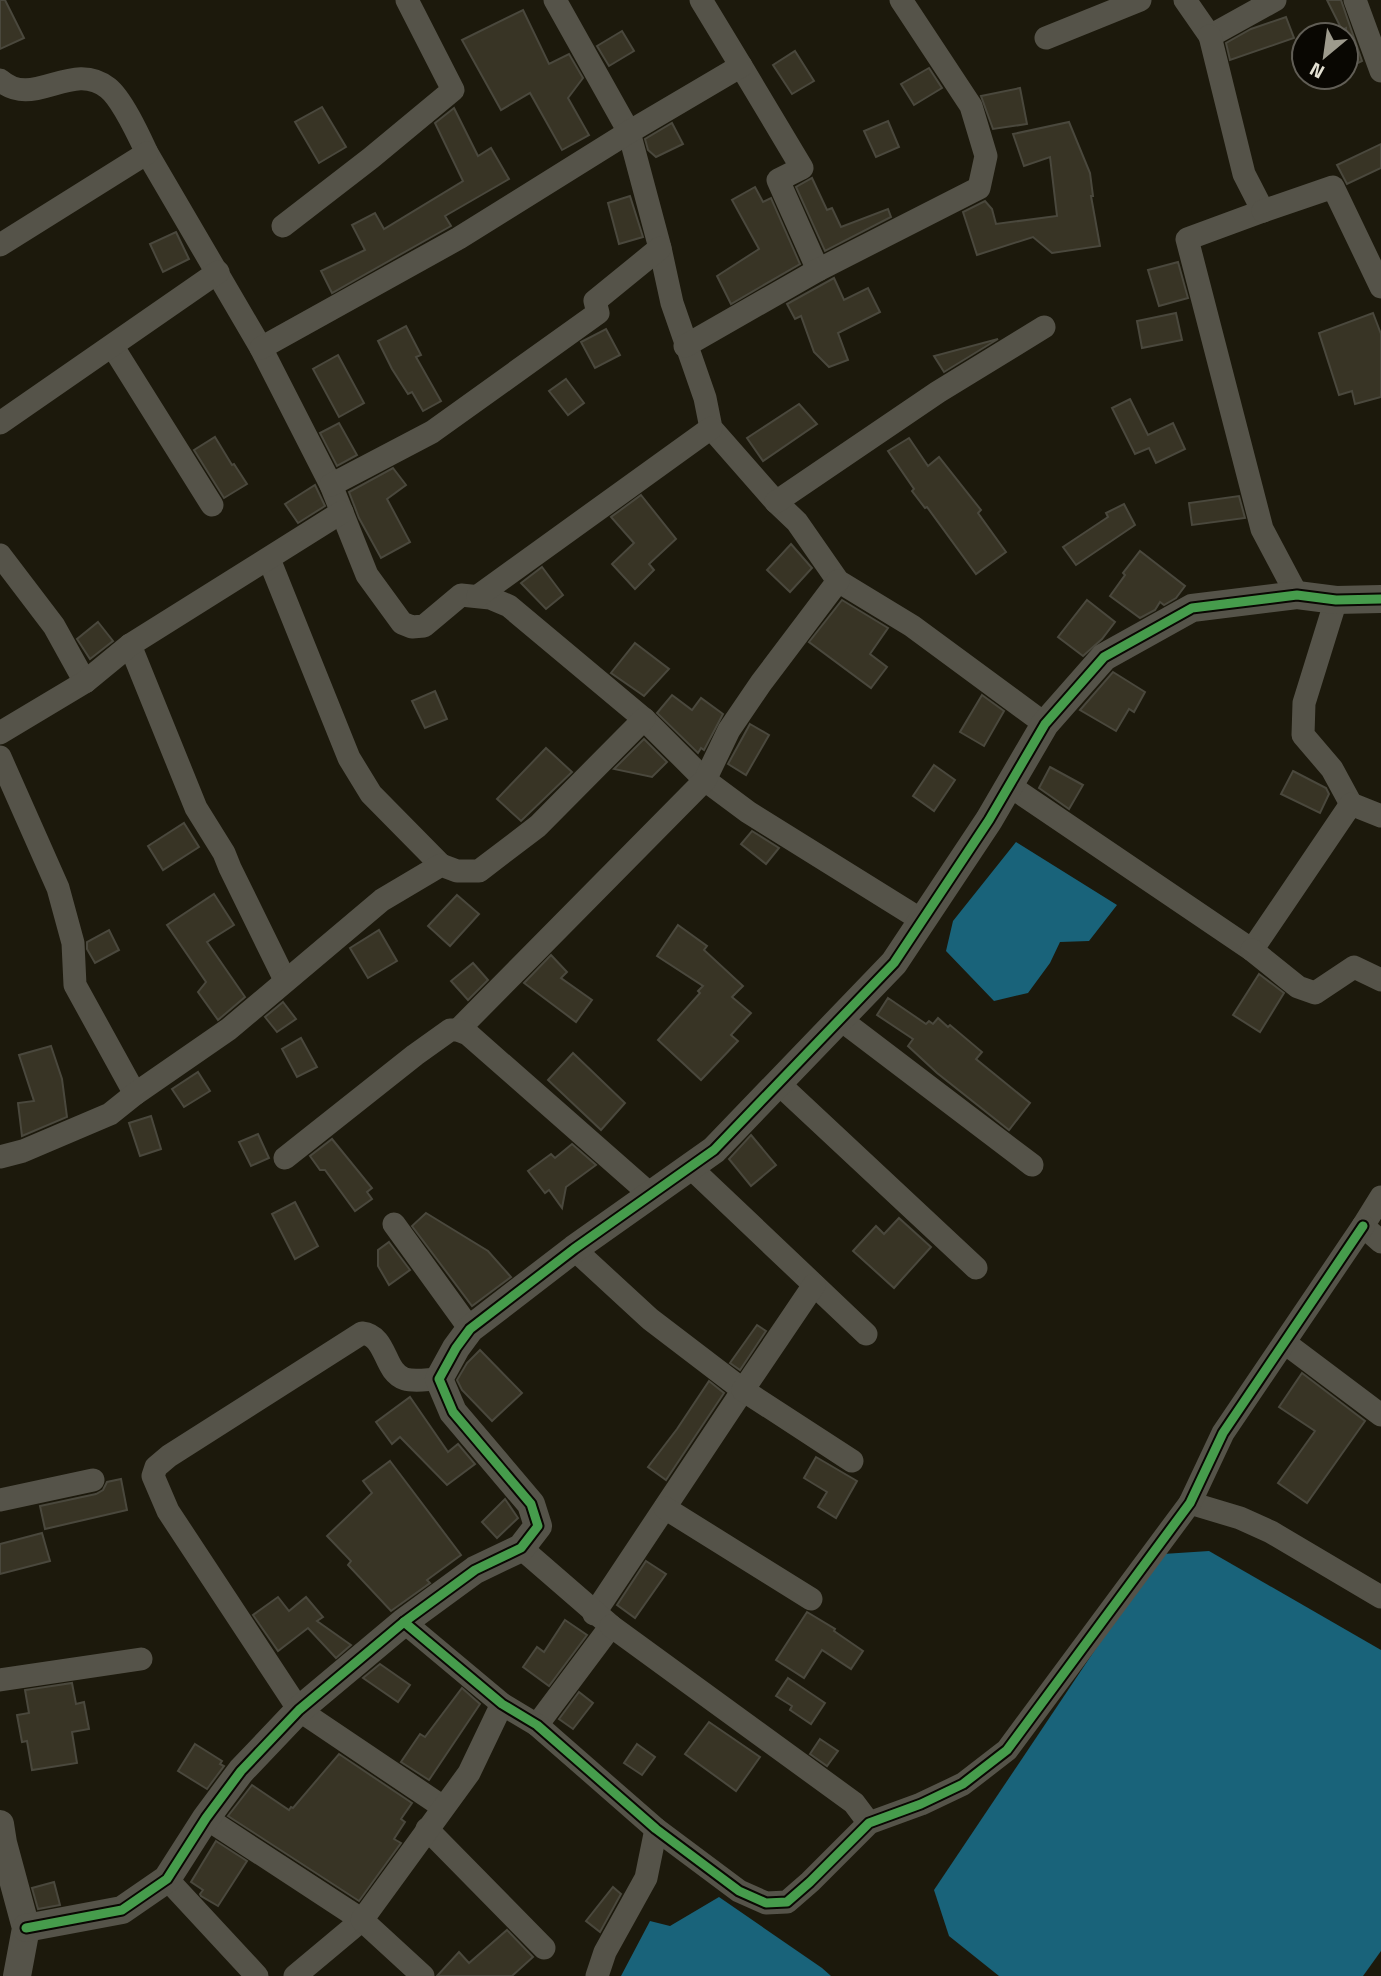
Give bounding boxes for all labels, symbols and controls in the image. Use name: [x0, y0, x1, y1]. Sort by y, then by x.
north arrow: [1290, 21, 1360, 91]
text: N: [1304, 55, 1329, 87]

